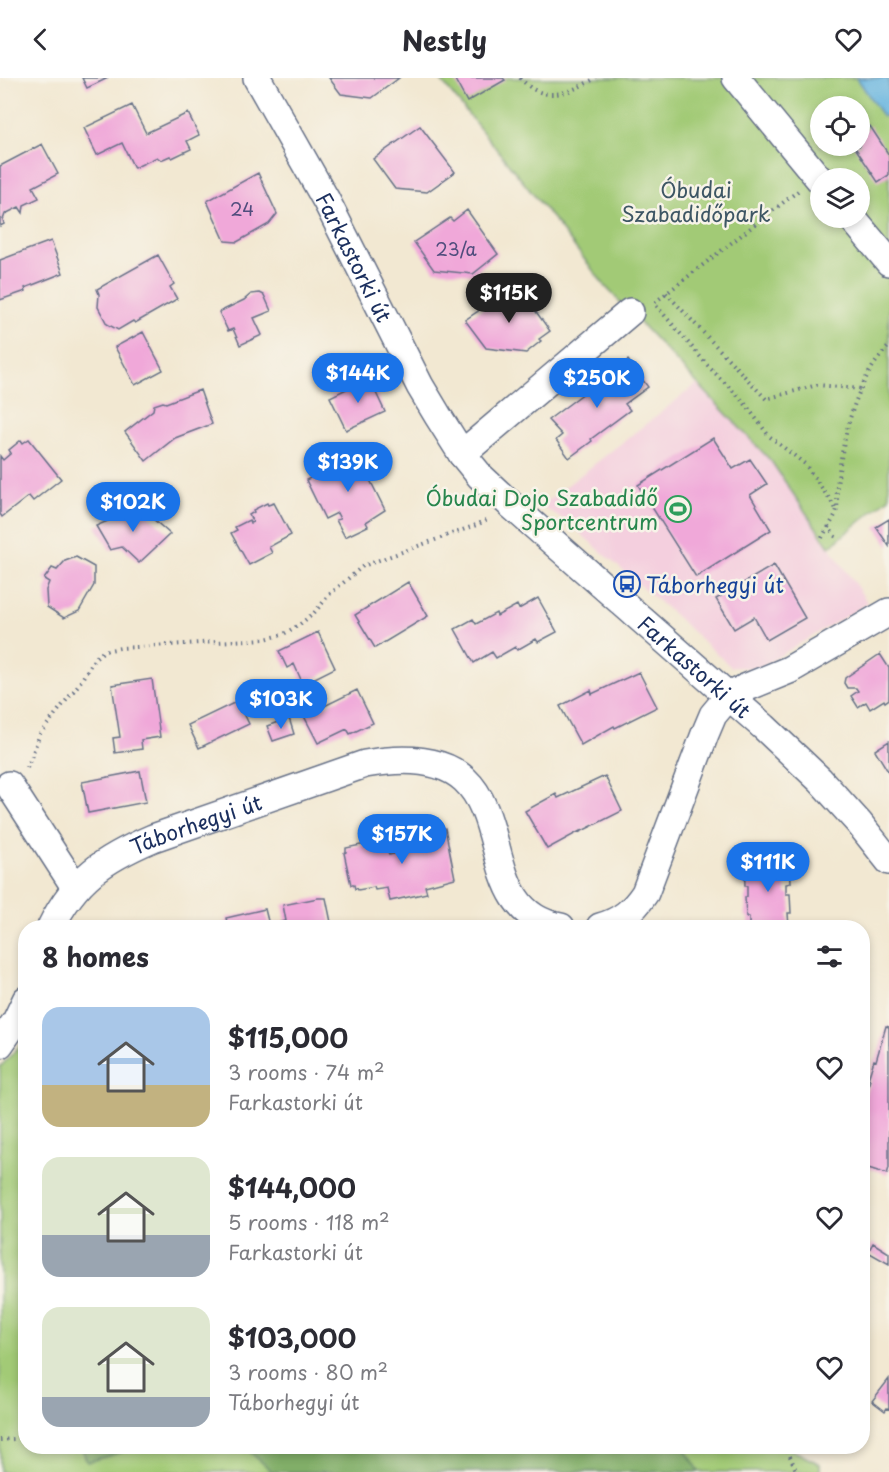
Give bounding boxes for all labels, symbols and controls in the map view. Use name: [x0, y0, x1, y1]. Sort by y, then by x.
text: Nestly: [402, 19, 487, 60]
icon: back: [24, 23, 57, 56]
icon: heart: [832, 23, 865, 56]
map controls: [810, 96, 870, 228]
button: locate: [810, 96, 870, 156]
button: layers: [810, 168, 870, 228]
park label: Óbudai Szabadidőpark: [621, 173, 771, 229]
street label: Farkastorki út: [309, 186, 401, 327]
house number: 24: [230, 195, 254, 222]
house number: 23/a: [435, 235, 478, 262]
pin: $115K: [467, 273, 551, 324]
text: $115K: [480, 277, 538, 307]
pin: $144K: [316, 353, 400, 404]
text: $144K: [326, 357, 390, 387]
pin: $250K: [555, 358, 639, 409]
text: $250K: [563, 362, 631, 392]
pin: $139K: [306, 442, 390, 493]
text: $139K: [318, 446, 378, 476]
place label: Óbudai Dojo Szabadidő Sportcentrum: [425, 481, 658, 537]
pin: $102K: [91, 482, 175, 533]
text: $102K: [100, 486, 166, 516]
sports icon: Óbudai Dojo Szabadidő Sportcentrum: [663, 494, 693, 524]
place label: Táborhegyi út: [646, 568, 784, 600]
bus stop icon: Táborhegyi út: [612, 569, 642, 599]
street label: Farkastorki út: [631, 608, 759, 725]
pin: $103K: [239, 679, 323, 730]
text: $103K: [249, 683, 313, 713]
street label: Táborhegyi út: [124, 785, 266, 862]
pin: $157K: [360, 814, 444, 865]
text: $157K: [372, 818, 432, 848]
pin: $111K: [726, 842, 810, 893]
text: $111K: [740, 846, 796, 876]
text: 8 homes: [42, 937, 149, 976]
icon: filters: [813, 940, 846, 973]
text: $115,000: [228, 1018, 348, 1057]
icon: home: [90, 1031, 162, 1103]
icon: heart: [813, 1051, 846, 1084]
text: 3 rooms · 74 m²: [228, 1057, 385, 1087]
text: Farkastorki út: [228, 1087, 363, 1117]
text: $144,000: [228, 1168, 356, 1207]
icon: home: [90, 1181, 162, 1253]
icon: heart: [813, 1201, 846, 1234]
text: 5 rooms · 118 m²: [228, 1207, 390, 1237]
text: Farkastorki út: [228, 1237, 363, 1267]
text: $103,000: [228, 1318, 356, 1357]
icon: home: [90, 1331, 162, 1403]
icon: heart: [813, 1351, 846, 1384]
text: 3 rooms · 80 m²: [228, 1357, 388, 1387]
text: Táborhegyi út: [228, 1387, 359, 1417]

